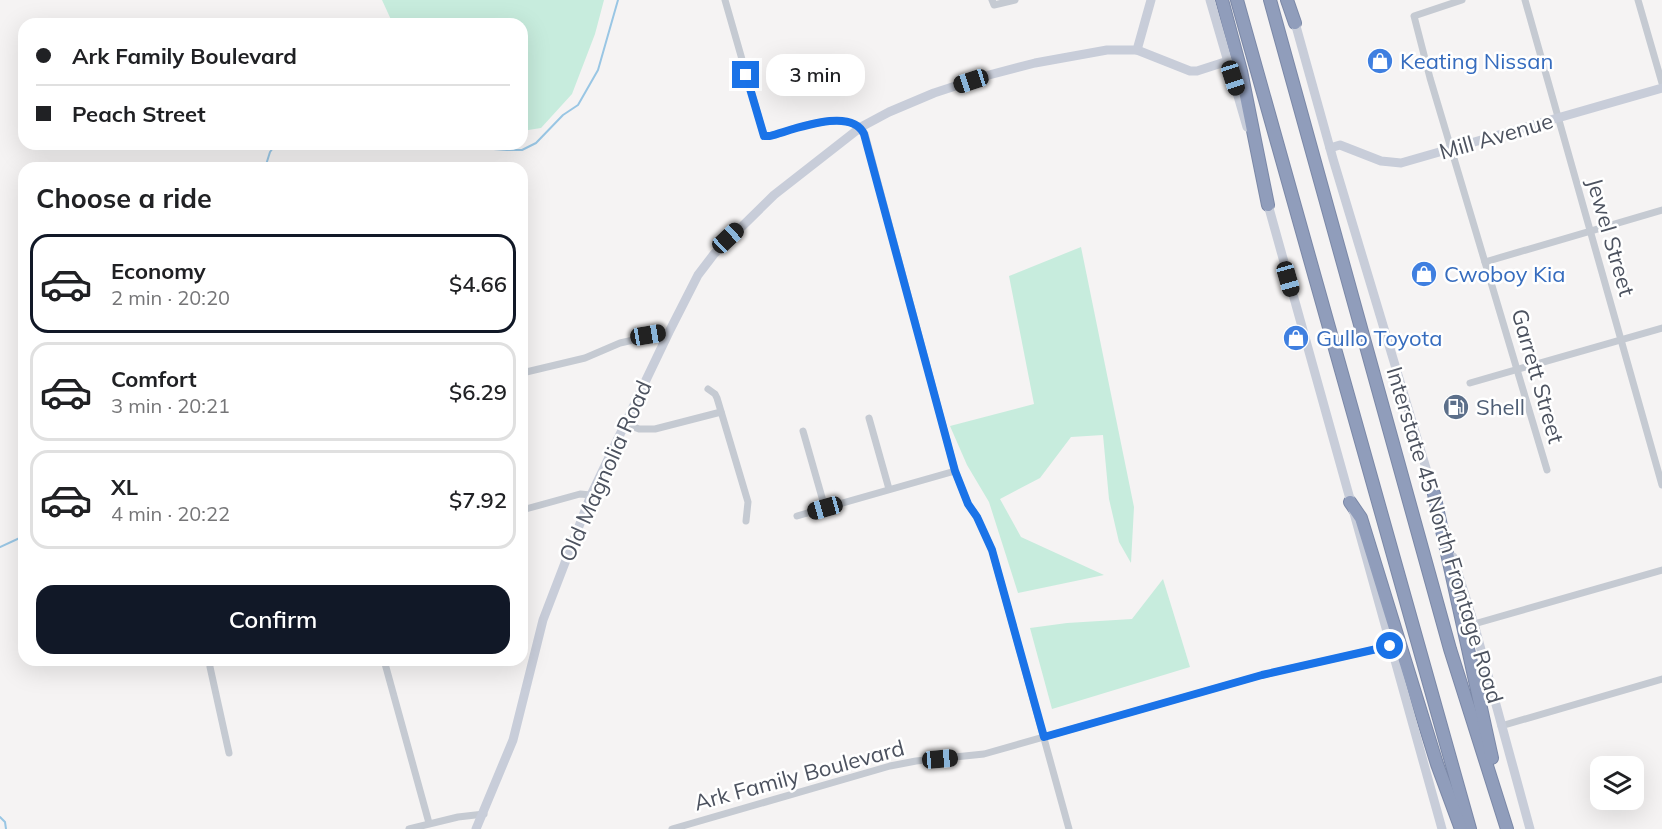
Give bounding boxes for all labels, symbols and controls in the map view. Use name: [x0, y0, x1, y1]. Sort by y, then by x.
text: Ark Family Boulevard: [72, 42, 297, 70]
shop icon: Keating Nissan: [1365, 46, 1395, 76]
place label: Keating Nissan: [1400, 47, 1553, 75]
callout: 3 min: [767, 54, 866, 96]
car: [1219, 58, 1247, 98]
route end: [732, 61, 759, 88]
text: 3 min: [790, 62, 841, 87]
car: [951, 67, 991, 95]
text: Peach Street: [72, 100, 205, 128]
street label: Mill Avenue: [1436, 106, 1556, 166]
street label: Jewel Street: [1581, 175, 1641, 300]
text: Choose a ride: [36, 181, 212, 215]
car: [709, 219, 747, 257]
icon: car: [39, 257, 93, 311]
text: Economy: [111, 257, 206, 285]
car: [1274, 259, 1302, 299]
shop icon: Cwoboy Kia: [1409, 259, 1439, 289]
place label: Cwoboy Kia: [1444, 260, 1565, 288]
text: $4.66: [449, 270, 507, 298]
text: 2 min · 20:20: [111, 285, 230, 310]
street label: Garrett Street: [1505, 305, 1571, 447]
car: [629, 323, 667, 347]
shop icon: Gullo Toyota: [1281, 323, 1311, 353]
place label: Gullo Toyota: [1316, 324, 1442, 352]
street label: Interstate 45 North Frontage Road: [1380, 363, 1510, 707]
icon: car: [39, 365, 93, 419]
text: Comfort: [111, 365, 197, 393]
street label: Old Magnolia Road: [552, 376, 658, 566]
text: $6.29: [449, 378, 507, 406]
fuel station icon: Shell: [1441, 392, 1471, 422]
text: 3 min · 20:21: [111, 393, 230, 418]
place label: Shell: [1476, 393, 1525, 421]
icon: car: [39, 473, 93, 527]
text: XL: [111, 473, 138, 501]
text: $7.92: [449, 486, 507, 514]
car: [805, 494, 845, 522]
text: 4 min · 20:22: [111, 501, 230, 526]
button: Confirm: [36, 585, 510, 654]
route start: [1376, 632, 1403, 659]
street label: Ark Family Boulevard: [691, 733, 907, 817]
car: [921, 748, 959, 770]
map controls: [1590, 756, 1644, 810]
button: layers: [1590, 756, 1644, 810]

